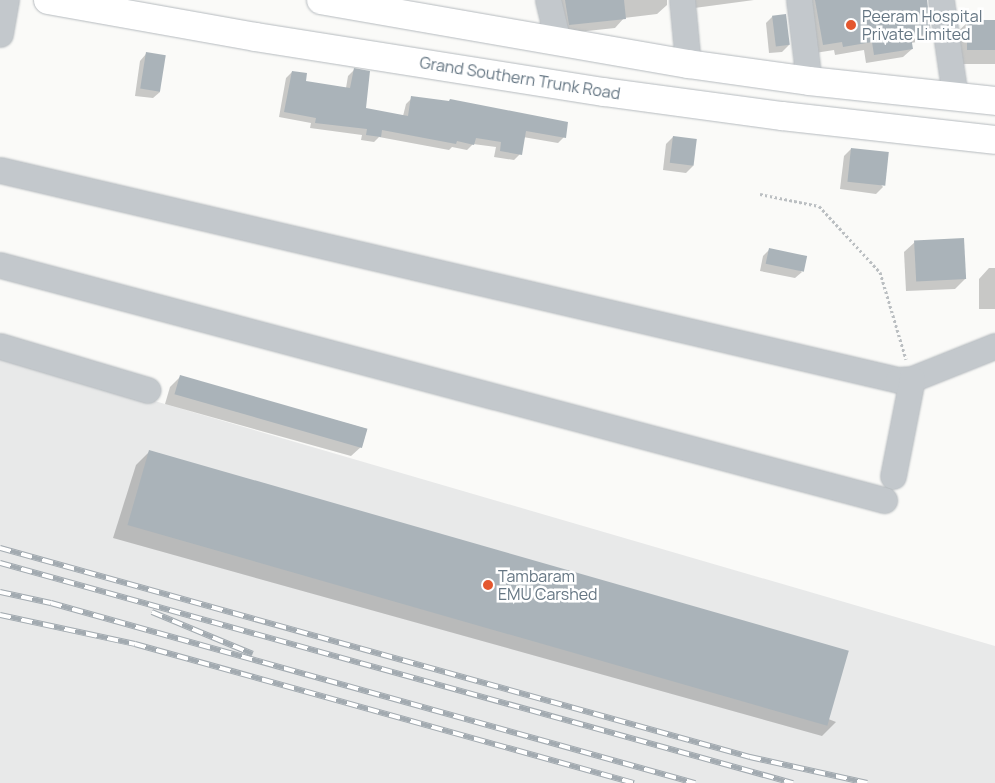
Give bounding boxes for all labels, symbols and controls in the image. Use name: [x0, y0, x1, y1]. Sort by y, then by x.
place label: Peeram Hospital Private Limited: [862, 6, 982, 44]
marker: Peeram Hospital Private Limited: [844, 18, 858, 32]
street label: Grand Southern Trunk Road: [418, 53, 622, 103]
place label: Tambaram EMU Carshed: [498, 566, 598, 604]
marker: Tambaram EMU Carshed: [482, 579, 494, 591]

